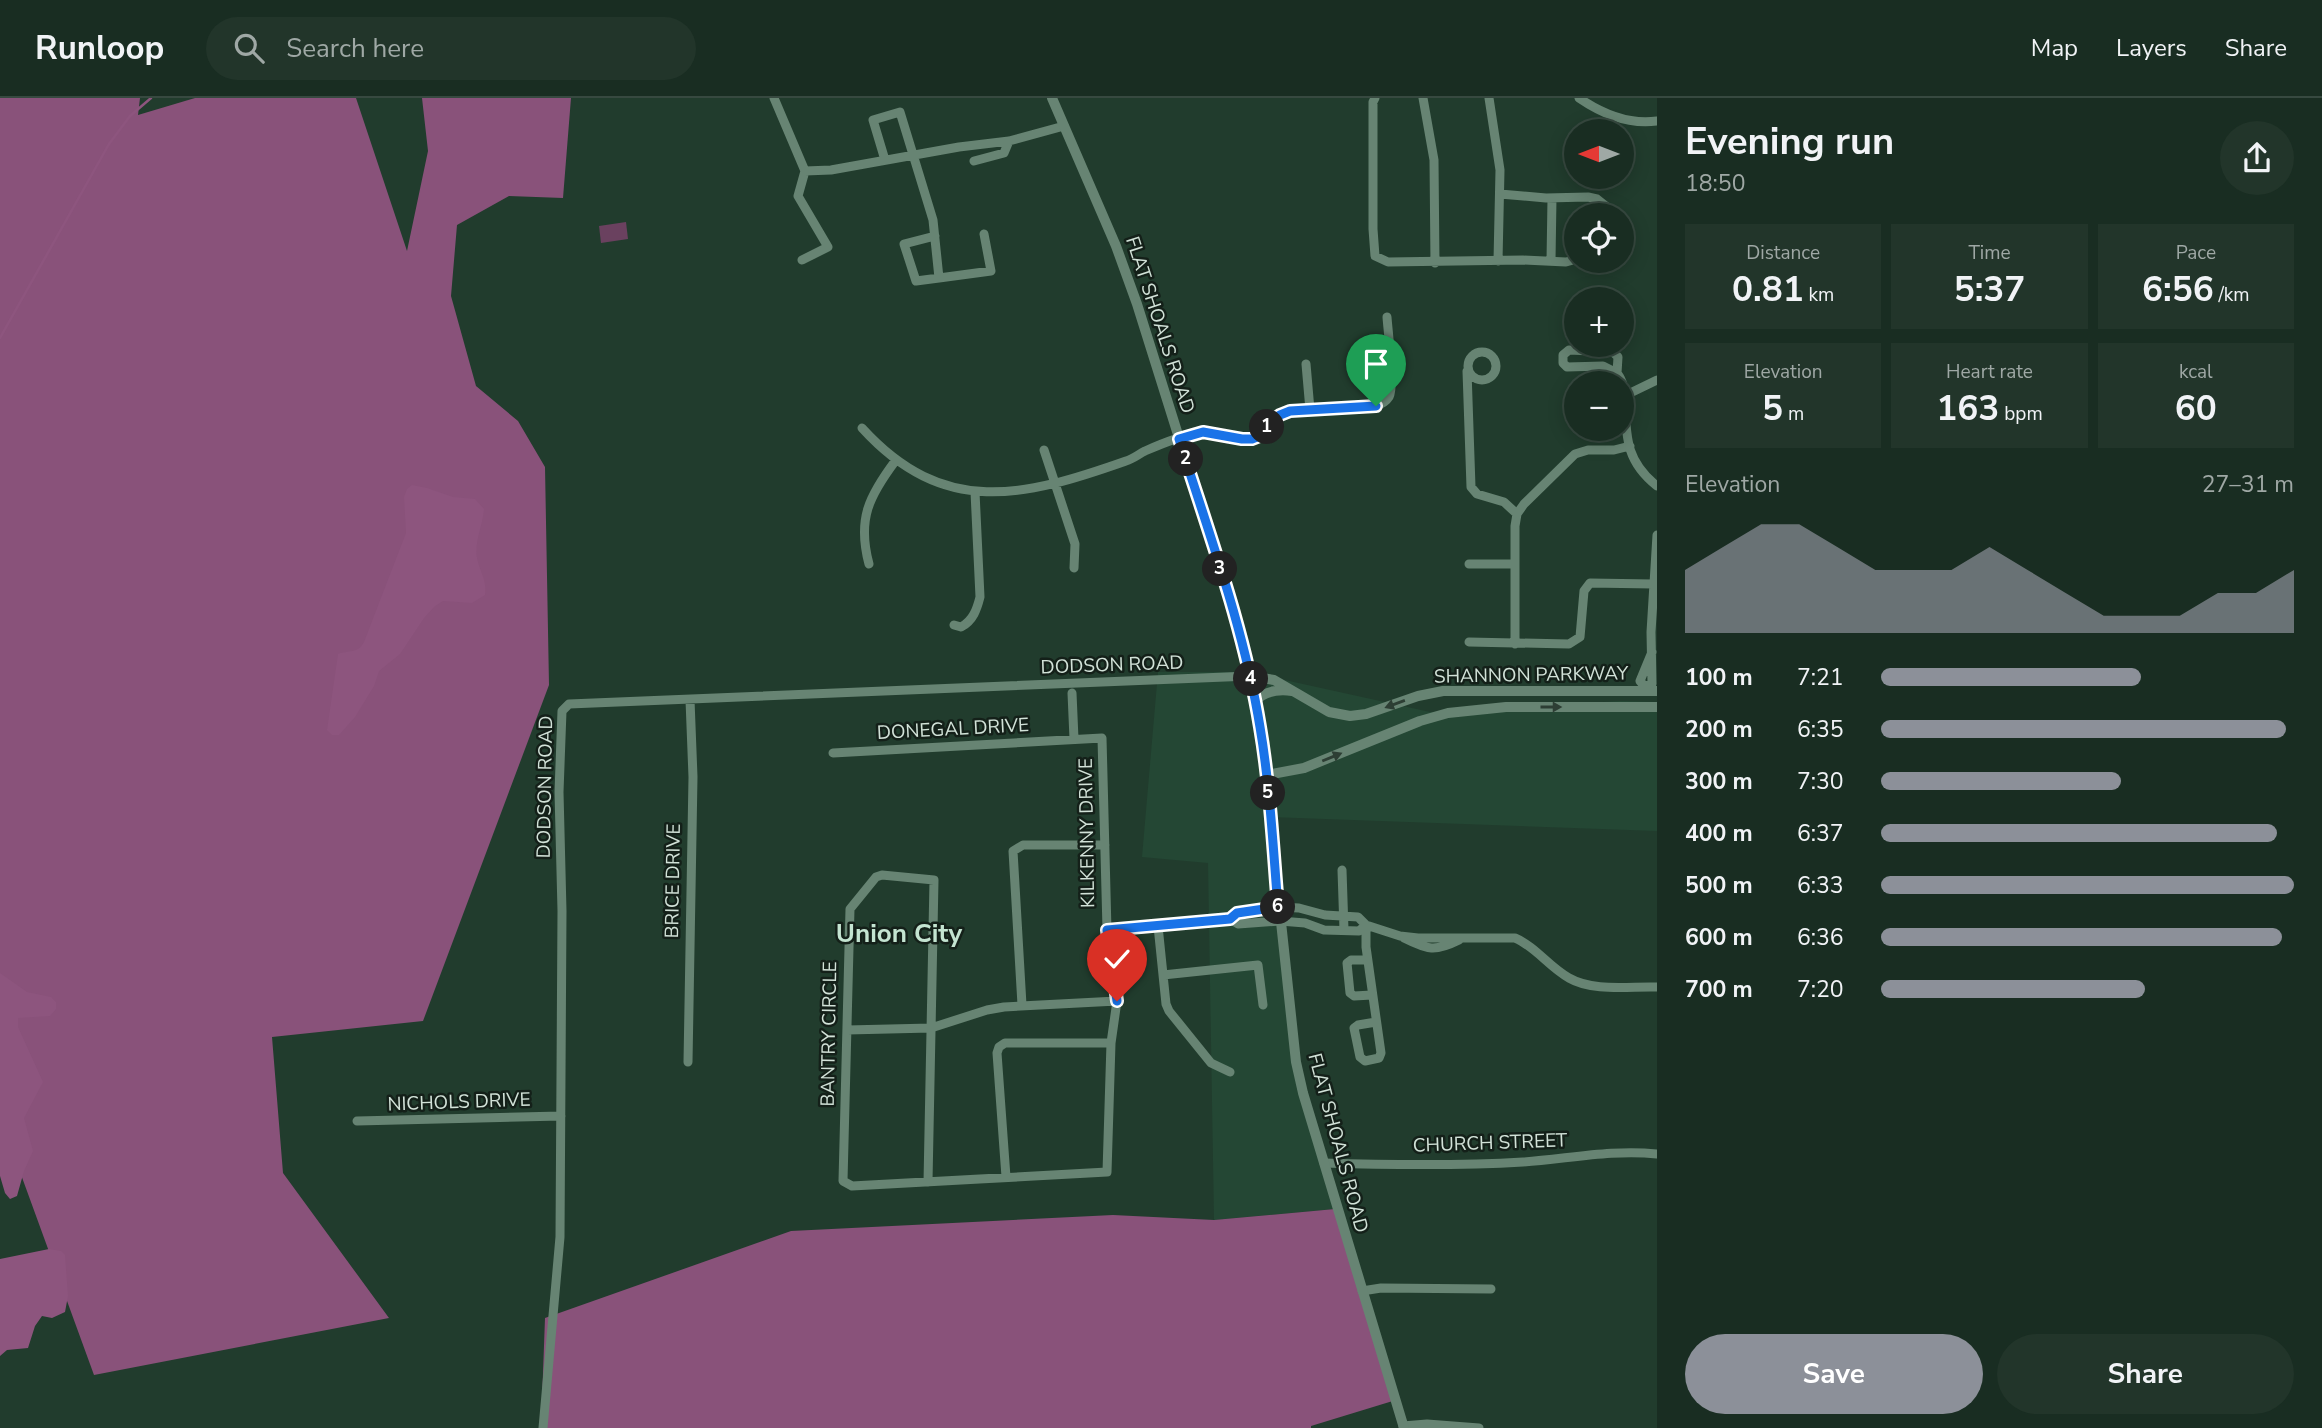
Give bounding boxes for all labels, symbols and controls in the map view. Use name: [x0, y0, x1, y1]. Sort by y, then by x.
search box: [206, 17, 696, 80]
text: Runloop: [35, 26, 164, 71]
icon: search: [230, 29, 268, 67]
text: Search here: [286, 31, 424, 66]
text: Map: [2031, 32, 2078, 64]
text: Layers: [2116, 32, 2187, 64]
text: Share: [2225, 32, 2287, 64]
text: Evening run: [1685, 116, 1894, 167]
north arrow: [1564, 119, 1634, 189]
map controls: [1564, 119, 1634, 441]
button: share: [2220, 121, 2294, 195]
text: 18:50: [1685, 168, 1745, 199]
button: locate: [1564, 203, 1634, 273]
street label: FLAT SHOALS ROAD: [1119, 233, 1201, 417]
text: Distance: [1746, 240, 1820, 266]
text: Time: [1968, 240, 2011, 266]
text: Pace: [2176, 240, 2216, 266]
text: 0.81: [1732, 266, 1804, 313]
text: 5:37: [1954, 266, 2025, 313]
text: 6:56: [2142, 266, 2214, 313]
text: km: [1804, 282, 1834, 308]
text: /km: [2214, 282, 2250, 308]
button: +: [1564, 287, 1634, 357]
pin: [1346, 334, 1406, 406]
icon: arrive: [1357, 345, 1395, 383]
text: Elevation: [1744, 359, 1823, 385]
text: Heart rate: [1946, 359, 2033, 385]
text: kcal: [2179, 359, 2213, 385]
button: −: [1564, 371, 1634, 441]
text: 5: [1762, 385, 1783, 432]
text: 163: [1936, 385, 1999, 432]
text: 60: [2175, 385, 2217, 432]
text: m: [1783, 401, 1804, 427]
text: bpm: [1999, 401, 2043, 427]
pin: 1: [1250, 410, 1284, 444]
text: 1: [1261, 413, 1272, 439]
pin: 2: [1168, 442, 1204, 476]
text: 2: [1180, 445, 1191, 471]
text: Elevation: [1685, 469, 1780, 500]
text: 27–31 m: [2202, 469, 2294, 500]
pin: 3: [1202, 552, 1238, 587]
text: 3: [1214, 555, 1225, 581]
street label: DODSON ROAD: [1040, 650, 1184, 680]
street label: SHANNON PARKWAY: [1434, 660, 1629, 690]
pin: 4: [1234, 662, 1268, 696]
text: 100 m: [1685, 662, 1753, 693]
text: 7:21: [1797, 662, 1844, 693]
text: 4: [1245, 665, 1256, 691]
one-way arrow: [1384, 699, 1405, 710]
one-way arrow: [1540, 701, 1562, 713]
street label: DONEGAL DRIVE: [876, 712, 1030, 746]
text: 200 m: [1685, 714, 1753, 745]
text: 6:35: [1797, 714, 1844, 745]
street label: DODSON ROAD: [531, 715, 559, 859]
one-way arrow: [1322, 751, 1343, 762]
street label: KILKENNY DRIVE: [1073, 758, 1101, 908]
text: 300 m: [1685, 766, 1753, 797]
text: 7:30: [1797, 766, 1844, 797]
pin: 5: [1250, 776, 1286, 810]
text: 5: [1262, 779, 1273, 805]
text: 400 m: [1685, 818, 1753, 849]
text: 6:37: [1797, 818, 1844, 849]
street label: BRICE DRIVE: [659, 823, 687, 939]
text: 500 m: [1685, 870, 1753, 901]
text: 6:33: [1797, 870, 1844, 901]
pin: 6: [1260, 890, 1296, 924]
text: 6: [1272, 893, 1283, 919]
district label: Union City: [836, 916, 963, 951]
text: 600 m: [1685, 922, 1753, 953]
text: 6:36: [1797, 922, 1844, 953]
pin: [1087, 929, 1147, 1001]
icon: check: [1098, 940, 1136, 978]
street label: BANTRY CIRCLE: [815, 961, 843, 1107]
text: 700 m: [1685, 974, 1753, 1005]
text: 7:20: [1797, 974, 1844, 1005]
street label: FLAT SHOALS ROAD: [1302, 1050, 1374, 1236]
street label: NICHOLS DRIVE: [387, 1087, 531, 1117]
street label: CHURCH STREET: [1412, 1127, 1568, 1159]
button: Save: [1685, 1334, 1983, 1414]
button: Share: [1997, 1334, 2294, 1414]

